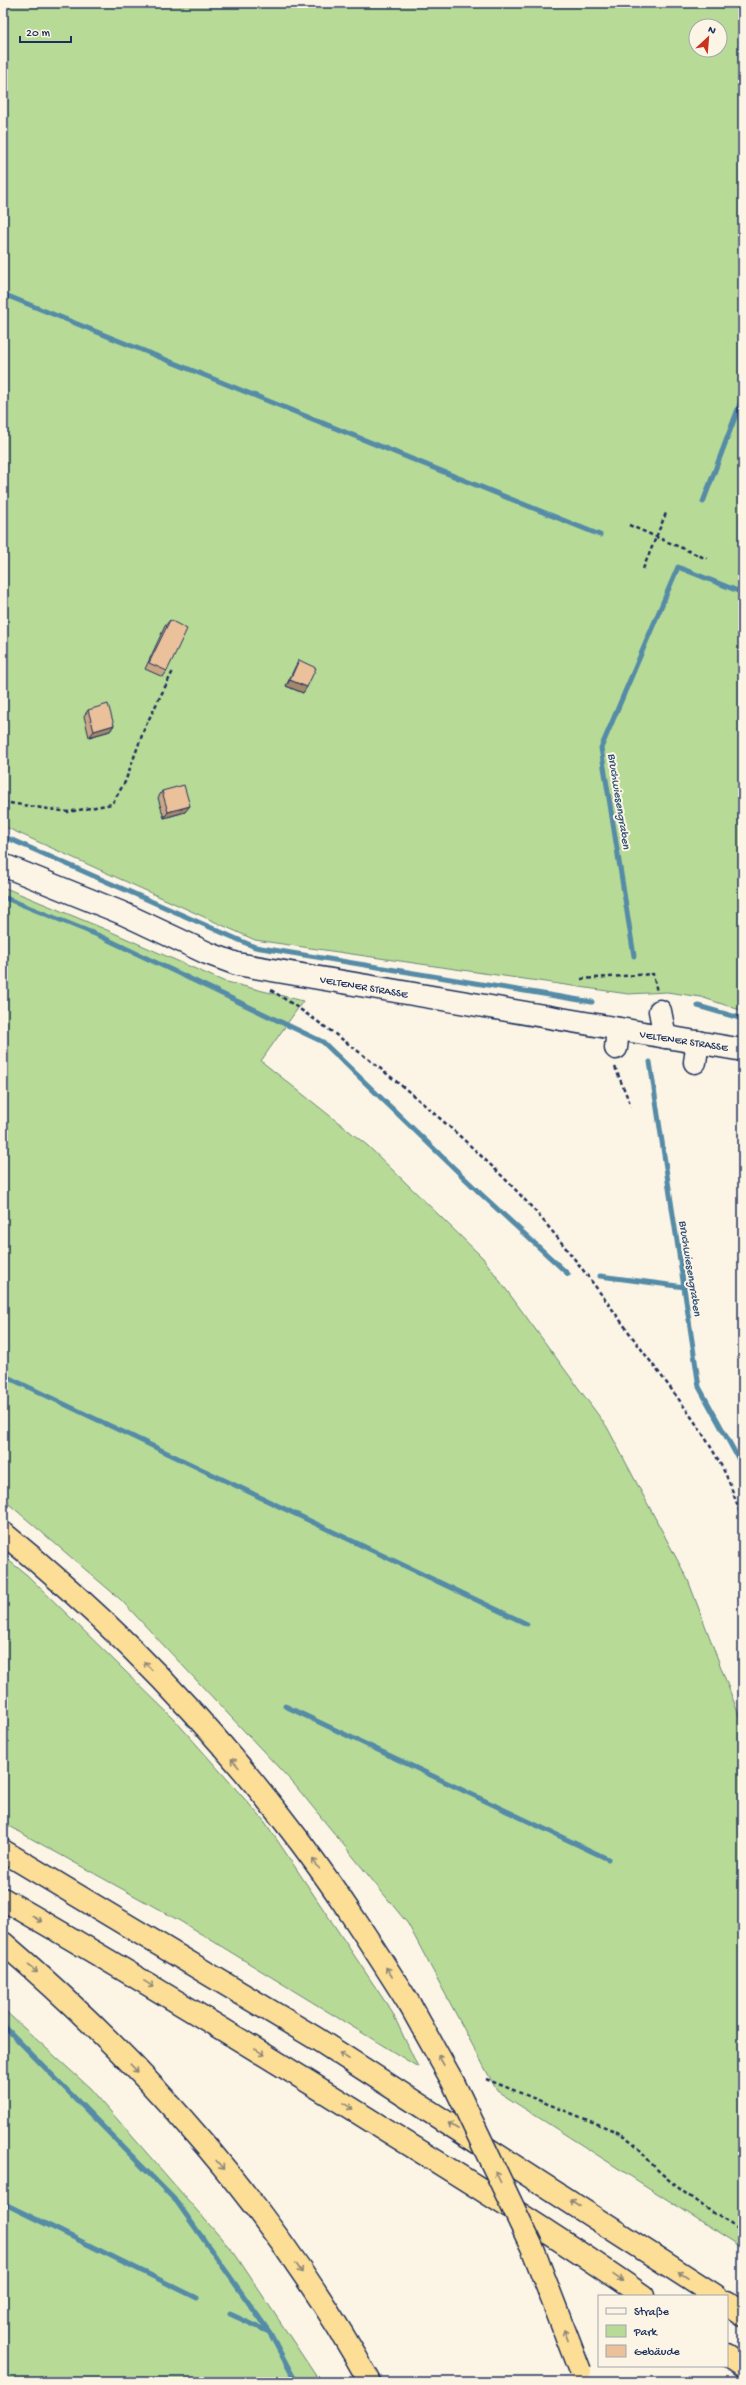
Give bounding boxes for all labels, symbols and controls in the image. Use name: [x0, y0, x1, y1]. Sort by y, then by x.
scale bar: [20, 18, 71, 44]
north arrow: [688, 18, 728, 58]
text: N: [706, 24, 717, 38]
text: 20 m: [26, 27, 51, 41]
water label: Bruchwiesengraben: [604, 752, 633, 851]
street label: VELTENER STRASSE: [318, 974, 410, 1002]
street label: VELTENER STRASSE: [638, 1029, 730, 1055]
water label: Bruchwiesengraben: [675, 1219, 704, 1318]
one-way arrow: [143, 1661, 152, 1671]
one-way arrow: [230, 1757, 239, 1768]
one-way arrow: [312, 1859, 320, 1870]
one-way arrow: [31, 1915, 43, 1923]
one-way arrow: [27, 1964, 38, 1973]
one-way arrow: [384, 1966, 392, 1978]
one-way arrow: [143, 1981, 155, 1989]
one-way arrow: [254, 2048, 265, 2056]
one-way arrow: [338, 2052, 349, 2060]
one-way arrow: [436, 2054, 444, 2066]
one-way arrow: [129, 2062, 138, 2072]
one-way arrow: [342, 2102, 353, 2110]
one-way arrow: [448, 2122, 459, 2130]
one-way arrow: [216, 2159, 225, 2170]
one-way arrow: [494, 2171, 501, 2183]
one-way arrow: [569, 2199, 580, 2208]
one-way arrow: [295, 2262, 303, 2273]
one-way arrow: [677, 2270, 689, 2278]
one-way arrow: [612, 2274, 623, 2282]
legend: [598, 2295, 728, 2367]
text: Straße: [634, 2306, 670, 2320]
text: Park: [633, 2326, 659, 2340]
one-way arrow: [561, 2329, 569, 2341]
text: Gebäude: [634, 2346, 680, 2360]

